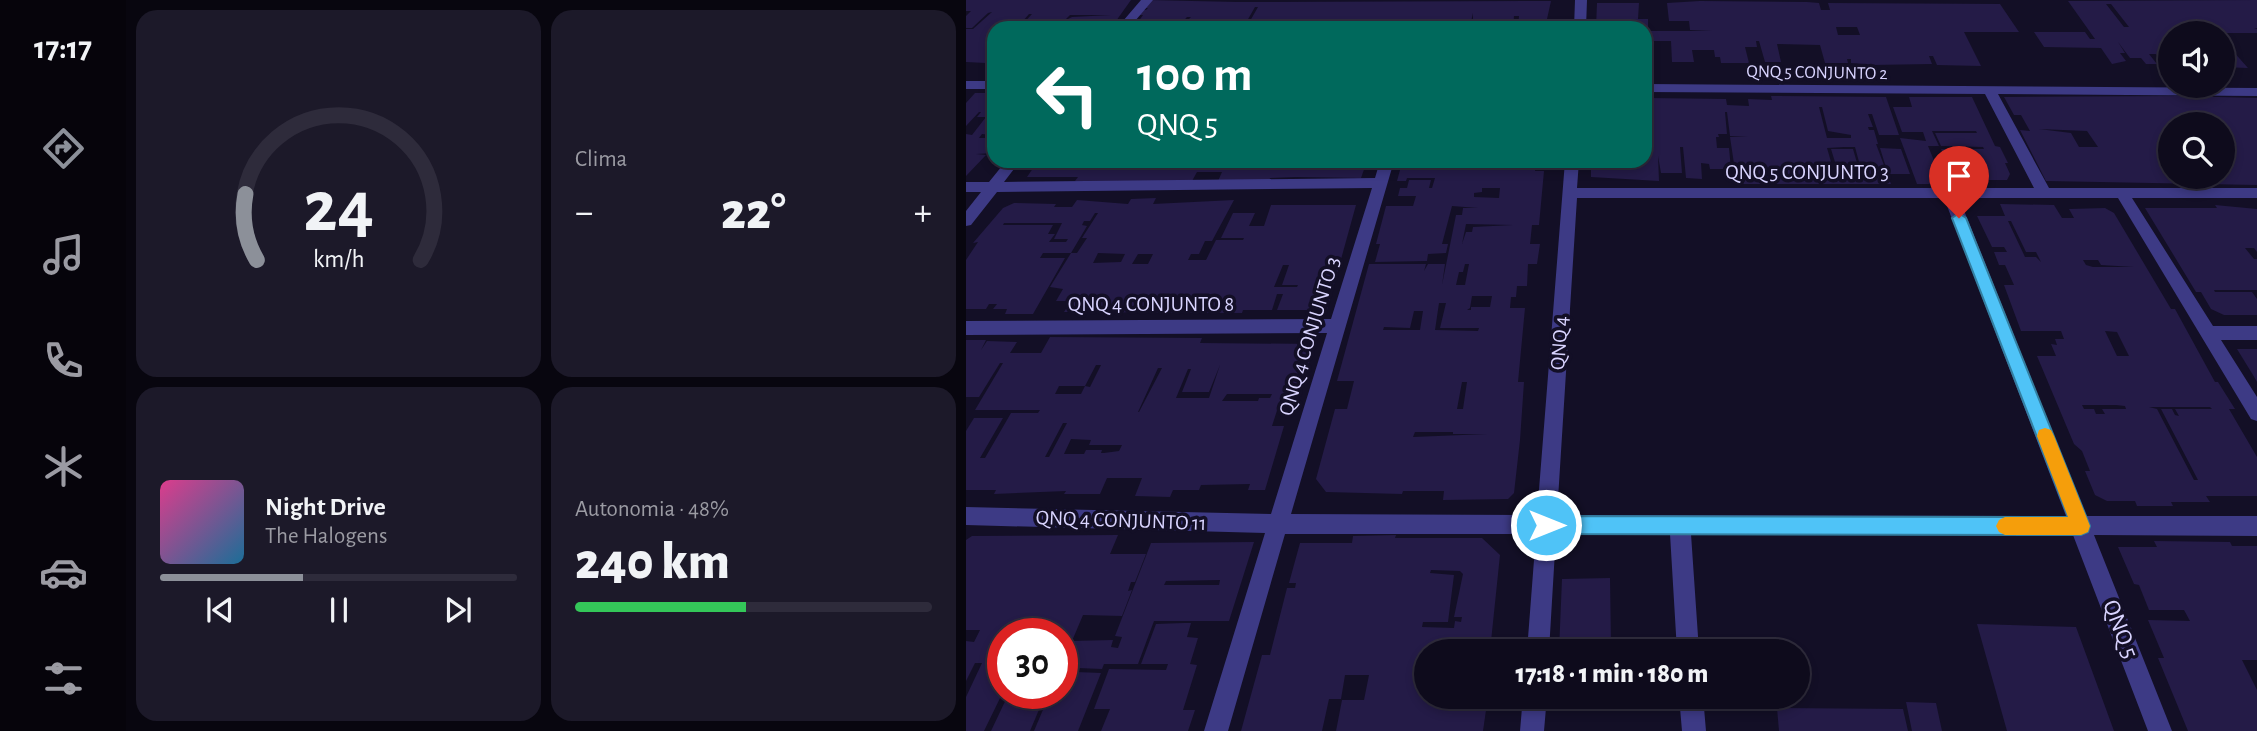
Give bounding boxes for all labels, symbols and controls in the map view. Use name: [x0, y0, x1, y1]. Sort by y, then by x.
map controls: [2158, 21, 2235, 189]
button: sound: [2158, 21, 2235, 98]
text: 17:17: [34, 32, 92, 64]
icon: left: [1022, 49, 1113, 140]
text: 100 m: [1137, 51, 1253, 100]
street label: QNQ 5 CONJUNTO 2: [1746, 63, 1888, 83]
text: QNQ 5: [1137, 109, 1218, 141]
button: search: [2158, 112, 2235, 189]
icon: directions: [39, 124, 88, 173]
pin: [1929, 146, 1989, 218]
text: Clima: [575, 148, 627, 171]
icon: arrive: [1940, 157, 1978, 195]
street label: QNQ 5 CONJUNTO 3: [1725, 162, 1889, 183]
text: 24: [303, 172, 374, 245]
text: 22°: [721, 186, 786, 238]
text: −: [575, 194, 593, 232]
text: +: [914, 194, 932, 232]
icon: music: [39, 230, 88, 279]
text: km/h: [313, 246, 364, 271]
street label: QNQ 4 CONJUNTO 3: [1275, 254, 1344, 418]
street label: QNQ 4 CONJUNTO 8: [1068, 294, 1234, 315]
street label: QNQ 4: [1547, 315, 1572, 371]
icon: phone: [39, 336, 88, 385]
icon: climate: [39, 442, 88, 491]
position arrow: [1509, 488, 1583, 562]
text: Night Drive: [265, 494, 386, 520]
text: Autonomia · 48%: [575, 498, 729, 521]
street label: QNQ 4 CONJUNTO 11: [1035, 507, 1207, 534]
text: The Halogens: [265, 525, 387, 548]
text: 240 km: [575, 536, 730, 588]
icon: car: [39, 548, 88, 597]
icon: previous: [201, 591, 239, 629]
icon: pause: [320, 591, 358, 629]
icon: next: [439, 591, 477, 629]
street label: QNQ 5: [2098, 597, 2142, 662]
speed limit sign: 30: [987, 618, 1078, 709]
icon: filters: [39, 654, 88, 703]
text: 17:18 · 1 min · 180 m: [1516, 661, 1708, 687]

